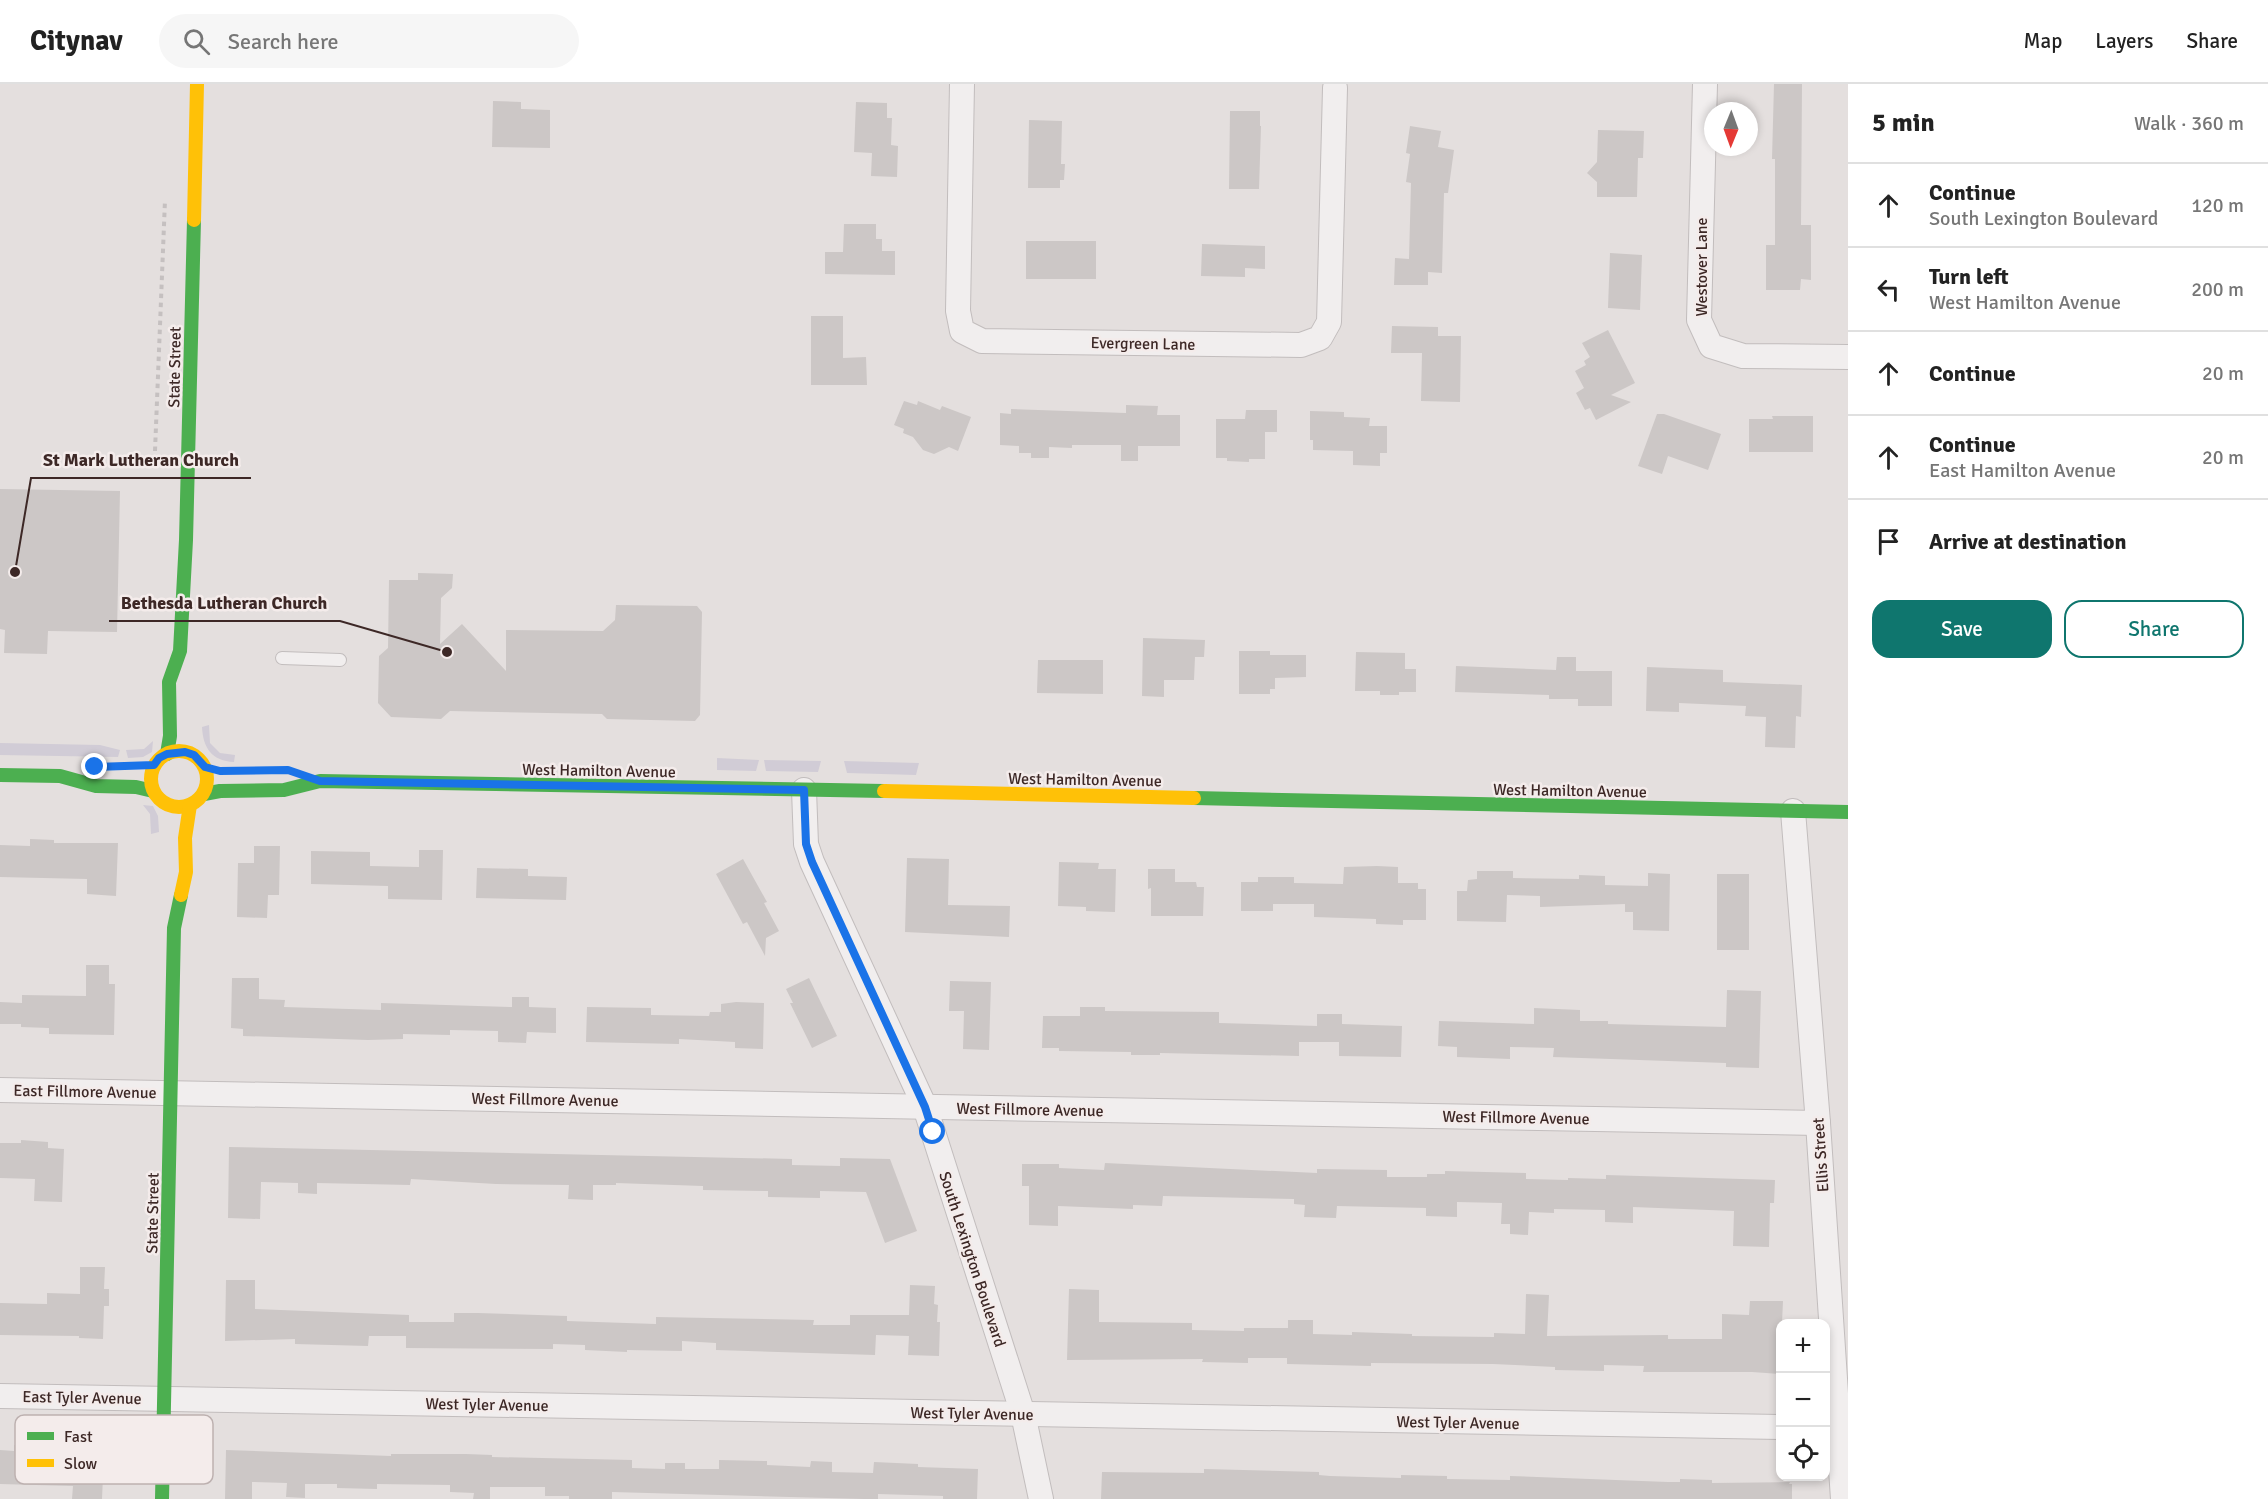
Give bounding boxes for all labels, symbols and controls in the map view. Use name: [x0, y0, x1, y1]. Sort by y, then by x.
search box: [159, 14, 579, 68]
text: Citynav: [30, 24, 123, 58]
icon: search: [180, 25, 213, 58]
text: Search here: [228, 28, 339, 55]
text: Map: [2024, 28, 2062, 54]
text: Layers: [2095, 28, 2153, 54]
text: Share: [2186, 28, 2238, 54]
north arrow: [1704, 102, 1758, 156]
text: 5 min: [1872, 107, 1935, 139]
text: Walk · 360 m: [2134, 111, 2244, 136]
text: Continue: [1929, 179, 2016, 206]
icon: ahead: [1872, 189, 1905, 222]
text: 120 m: [2191, 193, 2244, 218]
text: South Lexington Boulevard: [1929, 206, 2158, 231]
street label: Westover Lane: [1692, 217, 1712, 317]
text: Turn left: [1929, 263, 2009, 290]
icon: left: [1872, 273, 1905, 306]
text: 200 m: [2191, 277, 2244, 302]
text: West Hamilton Avenue: [1929, 290, 2121, 315]
street label: State Street: [164, 326, 186, 408]
street label: Evergreen Lane: [1090, 333, 1196, 355]
icon: ahead: [1872, 357, 1905, 390]
text: Continue: [1929, 360, 2016, 387]
text: 20 m: [2202, 361, 2244, 386]
text: Continue: [1929, 431, 2016, 458]
icon: ahead: [1872, 441, 1905, 474]
callout: St Mark Lutheran Church: [31, 442, 251, 478]
text: 20 m: [2202, 445, 2244, 470]
text: St Mark Lutheran Church: [43, 449, 239, 471]
text: East Hamilton Avenue: [1929, 458, 2116, 483]
icon: arrive: [1872, 525, 1905, 558]
text: Arrive at destination: [1929, 528, 2126, 555]
callout: Bethesda Lutheran Church: [109, 585, 340, 621]
text: Bethesda Lutheran Church: [121, 592, 328, 614]
button: Save: [1872, 600, 2052, 658]
button: Share: [2064, 600, 2244, 658]
route end: [81, 753, 107, 779]
street label: West Hamilton Avenue: [522, 760, 676, 782]
street label: West Hamilton Avenue: [1008, 769, 1162, 791]
street label: West Hamilton Avenue: [1493, 780, 1647, 802]
street label: East Fillmore Avenue: [13, 1081, 157, 1103]
street label: West Fillmore Avenue: [471, 1089, 619, 1111]
street label: West Fillmore Avenue: [956, 1099, 1104, 1121]
street label: West Fillmore Avenue: [1442, 1107, 1590, 1129]
street label: Ellis Street: [1808, 1117, 1834, 1193]
route start: [919, 1118, 945, 1144]
street label: South Lexington Boulevard: [934, 1169, 1010, 1350]
street label: State Street: [142, 1172, 164, 1254]
map controls: [1776, 1319, 1830, 1481]
button: +: [1776, 1319, 1830, 1373]
button: −: [1776, 1373, 1830, 1427]
street label: East Tyler Avenue: [22, 1387, 142, 1409]
street label: West Tyler Avenue: [425, 1394, 549, 1416]
street label: West Tyler Avenue: [910, 1403, 1034, 1425]
street label: West Tyler Avenue: [1396, 1412, 1520, 1434]
legend: [15, 1415, 213, 1484]
text: Fast: [64, 1427, 93, 1447]
button: locate: [1776, 1427, 1830, 1481]
text: Slow: [64, 1454, 98, 1474]

